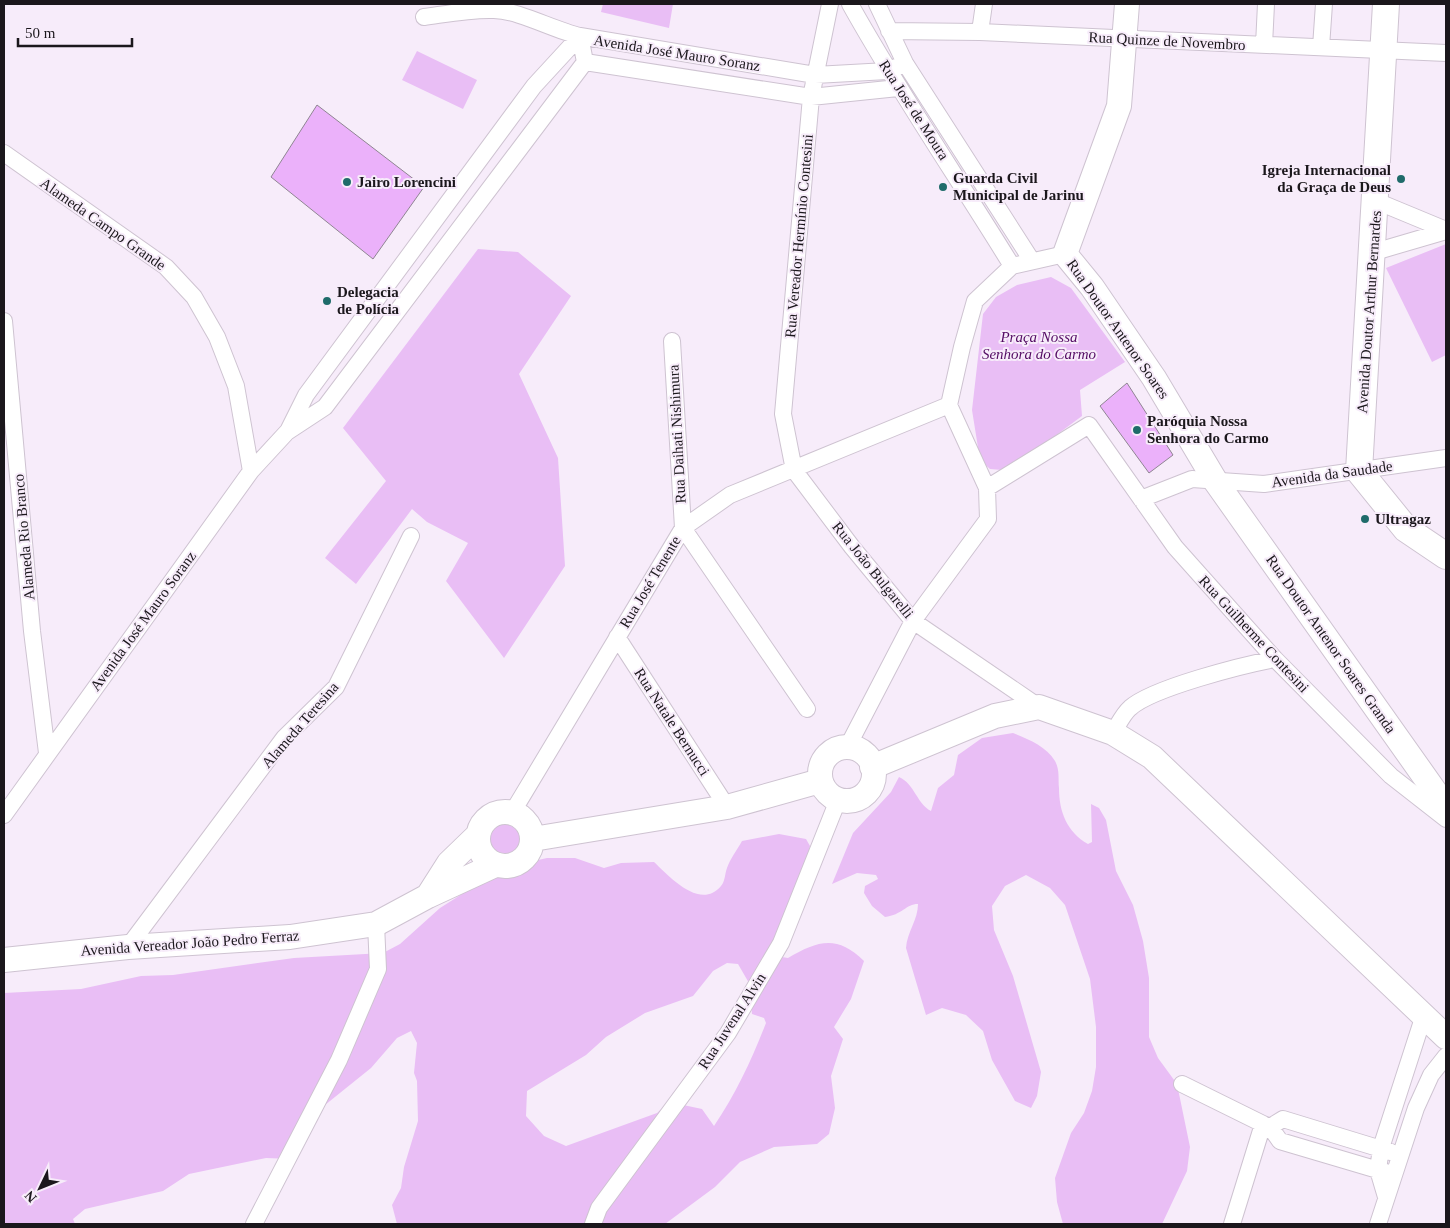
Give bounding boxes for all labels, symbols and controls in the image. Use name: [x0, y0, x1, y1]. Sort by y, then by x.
scale bar: [18, 15, 131, 47]
text: 50 m: [25, 25, 56, 41]
street label: Rua Quinze de Novembro: [1088, 29, 1246, 53]
street label: Avenida José Mauro Soranz: [593, 32, 762, 74]
street label: Rua José de Moura: [876, 57, 952, 163]
street label: Rua Vereador Hermínio Contesini: [782, 134, 816, 338]
place label: Igreja Internacional da Graça de Deus: [1262, 162, 1391, 195]
place label: Guarda Civil Municipal de Jarinu: [953, 170, 1084, 203]
marker: Igreja Internacional da Graça de Deus: [1395, 173, 1407, 185]
place label: Jairo Lorencini: [357, 174, 456, 190]
street label: Alameda Campo Grande: [37, 175, 169, 274]
marker: Jairo Lorencini: [341, 176, 353, 188]
marker: Guarda Civil Municipal de Jarinu: [937, 181, 949, 193]
street label: Avenida Doutor Arthur Bernardes: [1354, 210, 1384, 414]
street label: Rua Doutor Antenor Soares: [1064, 256, 1172, 402]
place label: Delegacia de Polícia: [337, 284, 400, 317]
marker: Delegacia de Polícia: [321, 295, 333, 307]
park label: Praça Nossa Senhora do Carmo: [982, 329, 1097, 362]
street label: Rua Daihati Nishimura: [665, 364, 689, 504]
place label: Paróquia Nossa Senhora do Carmo: [1147, 413, 1269, 446]
marker: Paróquia Nossa Senhora do Carmo: [1131, 424, 1143, 436]
street label: Avenida da Saudade: [1270, 458, 1394, 490]
street label: Alameda Rio Branco: [11, 473, 37, 601]
place label: Ultragaz: [1375, 511, 1431, 527]
marker: Ultragaz: [1359, 513, 1371, 525]
street label: Rua João Bulgarelli: [829, 519, 917, 621]
street label: Rua José Tenente: [616, 533, 684, 631]
street label: Avenida José Mauro Soranz: [87, 548, 199, 694]
street label: Rua Doutor Antenor Soares Granda: [1263, 552, 1399, 737]
street label: Rua Guilherme Contesini: [1196, 572, 1312, 696]
street label: Rua Natale Bernucci: [631, 665, 713, 779]
street label: Alameda Teresina: [258, 679, 342, 771]
street label: Avenida Vereador João Pedro Ferraz: [80, 927, 300, 959]
street label: Rua Juvenal Alvin: [695, 970, 769, 1072]
north arrow: [15, 1163, 65, 1213]
text: N: [22, 1188, 40, 1205]

